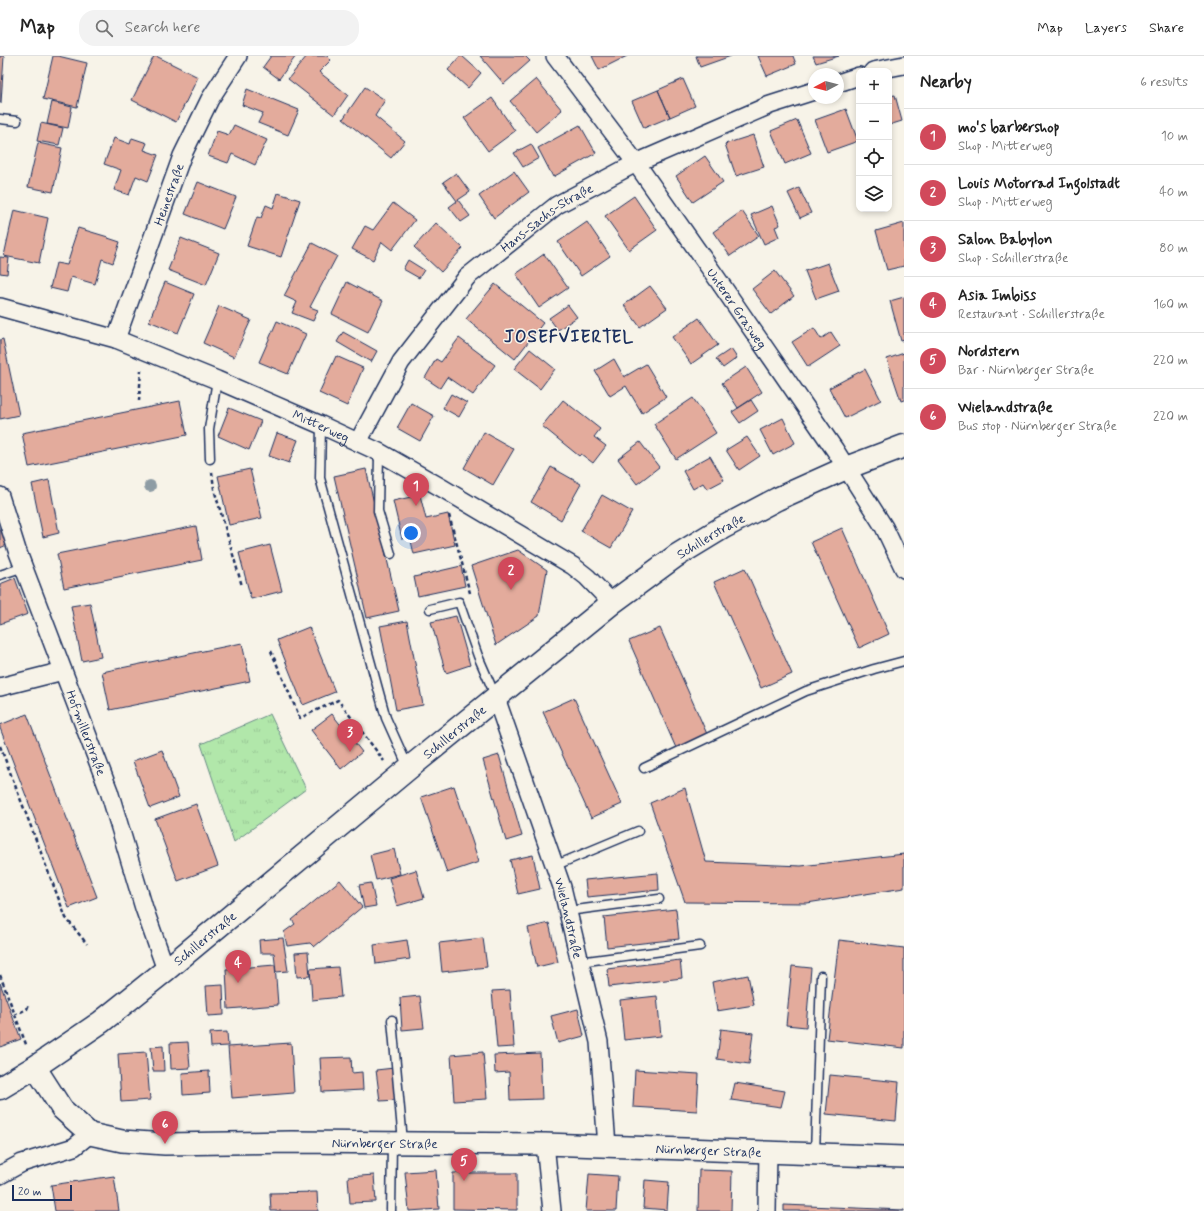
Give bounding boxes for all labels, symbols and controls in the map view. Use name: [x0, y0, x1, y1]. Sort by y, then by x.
search box: [79, 10, 359, 46]
text: Map: [20, 15, 55, 40]
icon: search: [93, 17, 115, 39]
text: Search here: [125, 18, 200, 38]
text: Map: [1037, 19, 1063, 37]
text: Layers: [1085, 19, 1127, 37]
text: Share: [1149, 19, 1184, 37]
north arrow: [808, 68, 844, 104]
map controls: [856, 68, 892, 212]
button: +: [856, 68, 892, 104]
text: Nearby: [920, 71, 972, 93]
text: 6 results: [1140, 74, 1188, 91]
button: −: [856, 104, 892, 140]
text: mo's barbershop: [958, 118, 1060, 138]
text: 1: [930, 128, 936, 145]
text: 10 m: [1161, 128, 1188, 145]
text: Shop · Mitterweg: [958, 138, 1052, 155]
button: locate: [856, 140, 892, 176]
street label: Heinestraße: [151, 161, 189, 228]
text: Louis Motorrad Ingolstadt: [958, 174, 1120, 194]
button: layers: [856, 176, 892, 212]
street label: Hans-Sachs-Straße: [497, 180, 596, 257]
text: 2: [930, 184, 936, 201]
text: 40 m: [1159, 184, 1188, 201]
text: Shop · Mitterweg: [958, 194, 1052, 211]
text: Salon Babylon: [958, 230, 1052, 250]
text: 3: [930, 240, 936, 257]
text: 80 m: [1159, 240, 1188, 257]
text: Shop · Schillerstraße: [958, 250, 1068, 267]
street label: Unterer Grasweg: [702, 265, 770, 353]
text: Asia Imbiss: [958, 286, 1036, 306]
text: 4: [929, 296, 937, 313]
text: 160 m: [1153, 296, 1188, 313]
text: Restaurant · Schillerstraße: [958, 306, 1105, 323]
district label: JOSEFVIERTEL: [504, 326, 634, 348]
text: Nordstern: [958, 342, 1020, 362]
text: 5: [929, 352, 937, 369]
text: 220 m: [1153, 352, 1188, 369]
text: Bar · Nürnberger Straße: [958, 362, 1094, 379]
text: Wielandstraße: [958, 398, 1053, 418]
street label: Mitterweg: [290, 407, 352, 448]
text: 6: [930, 408, 936, 425]
text: 220 m: [1153, 408, 1188, 425]
text: Bus stop · Nürnberger Straße: [958, 418, 1117, 435]
pin: 1: [403, 473, 429, 506]
street label: Schillerstraße: [674, 510, 748, 564]
your location: [401, 523, 421, 543]
pin: 2: [498, 557, 524, 590]
street label: Hofmillerstraße: [61, 688, 109, 778]
street label: Schillerstraße: [420, 702, 490, 763]
pin: 3: [337, 719, 363, 752]
street label: Wielandstraße: [549, 876, 586, 960]
street label: Schillerstraße: [171, 908, 240, 970]
pin: 4: [225, 950, 251, 983]
pin: 6: [152, 1111, 178, 1144]
street label: Nürnberger Straße: [332, 1135, 438, 1155]
street label: Nürnberger Straße: [655, 1141, 762, 1162]
pin: 5: [451, 1148, 477, 1181]
scale bar: [12, 1183, 72, 1202]
text: 20 m: [18, 1185, 41, 1199]

